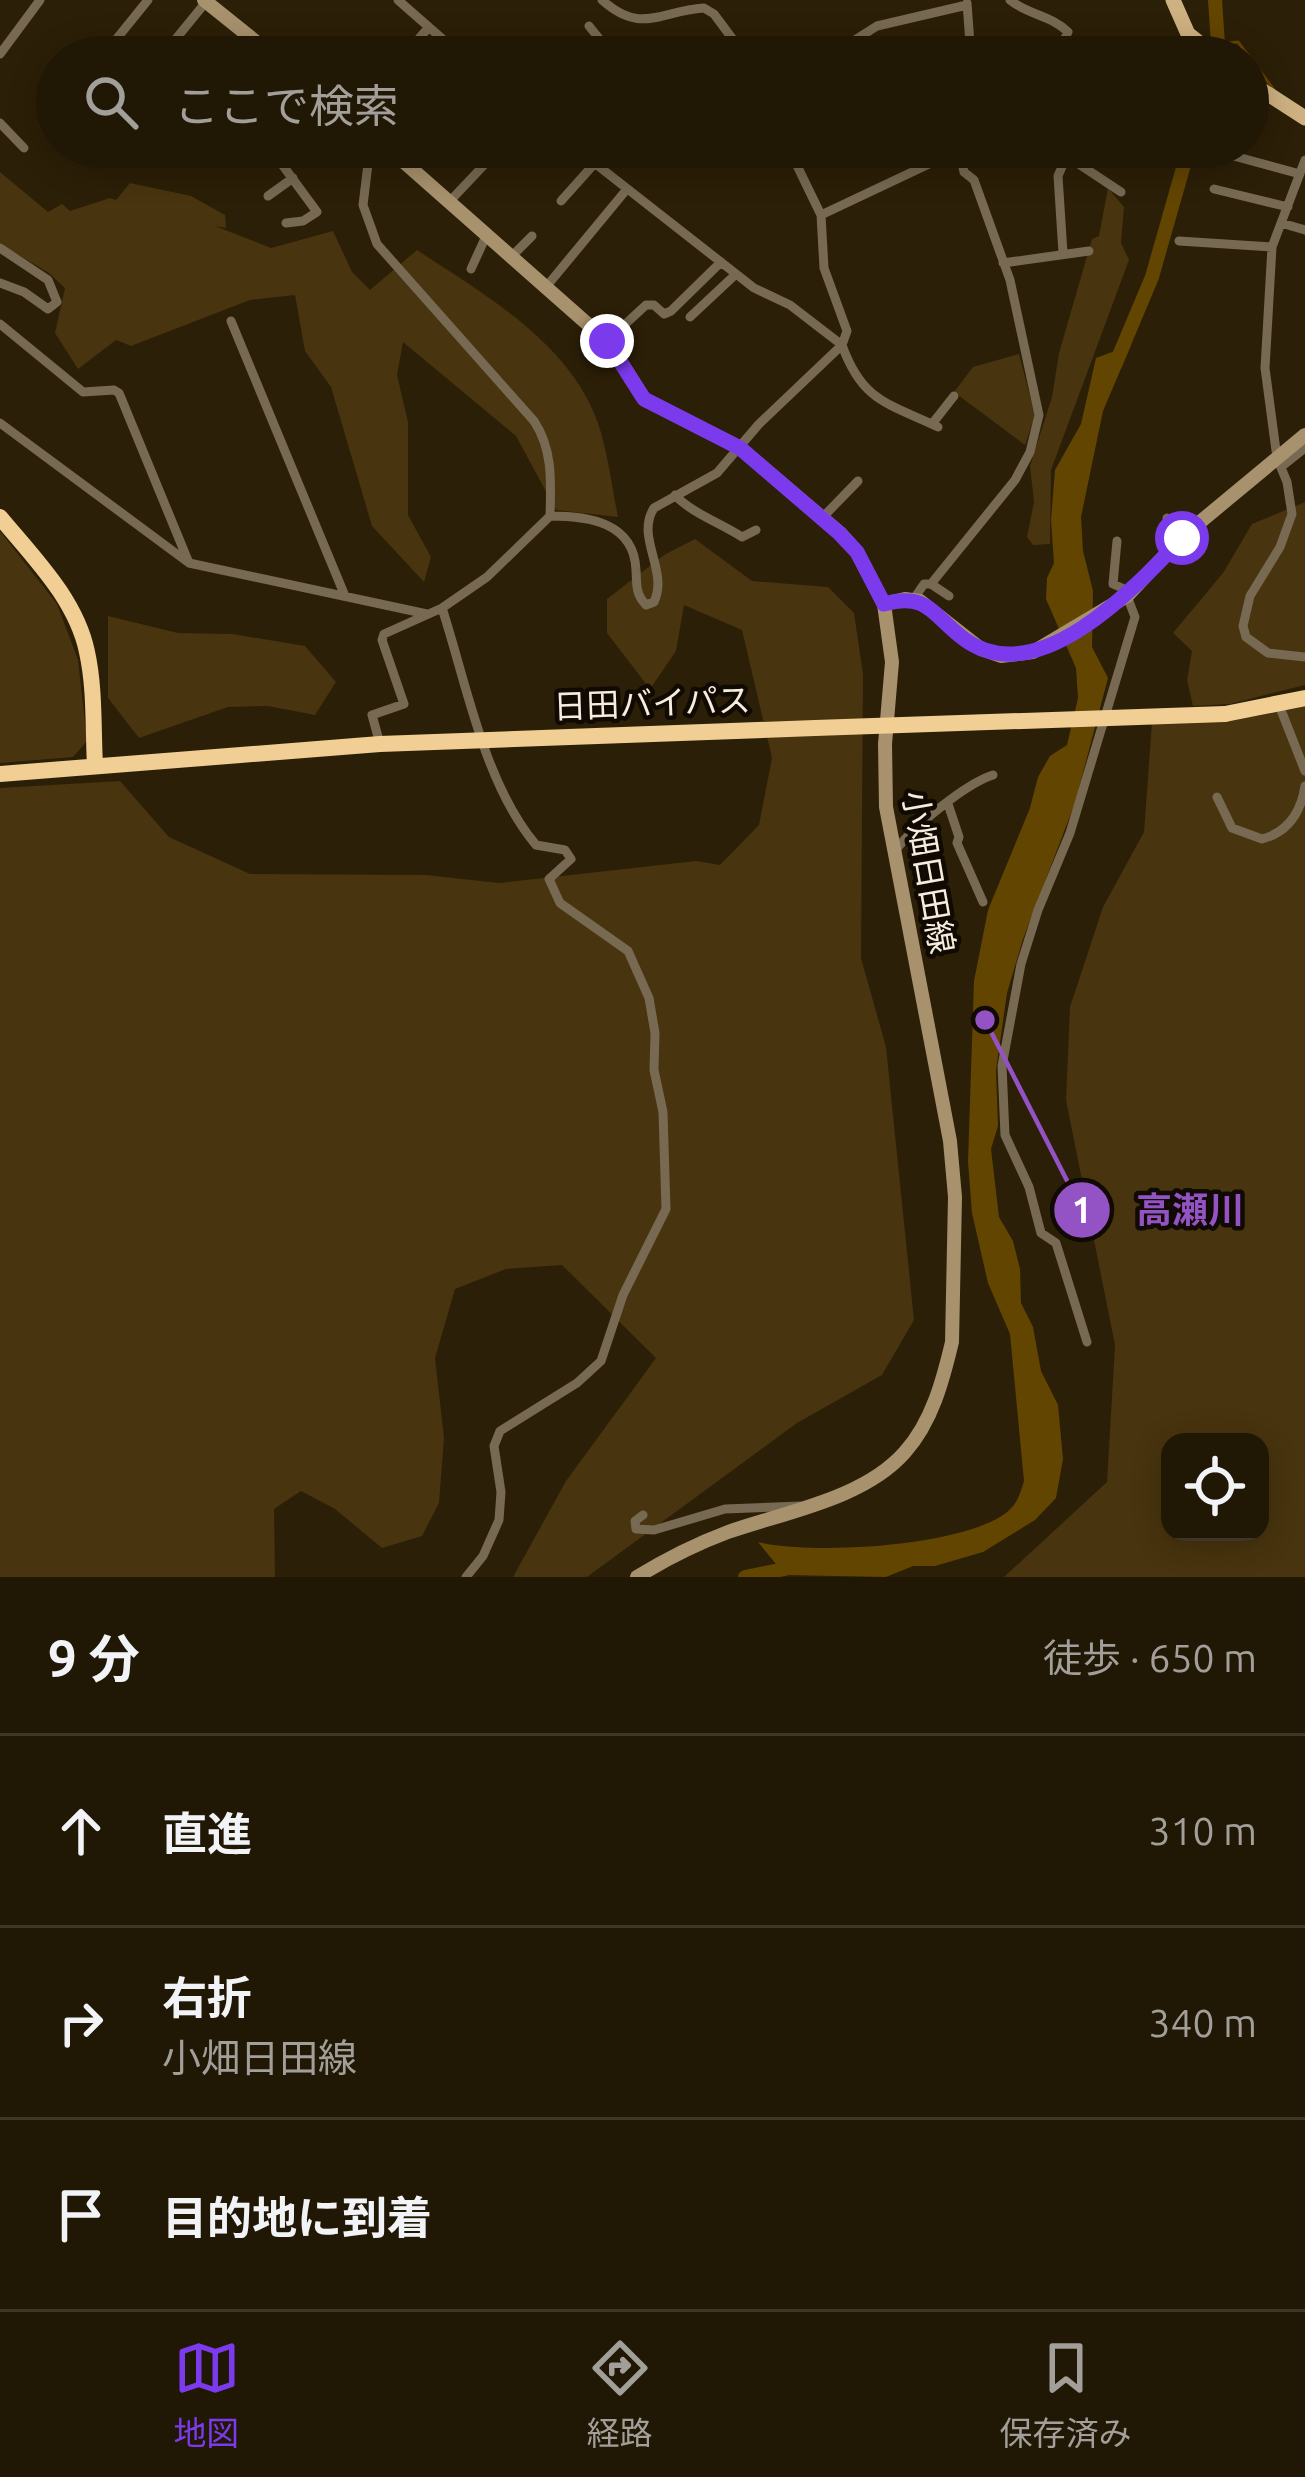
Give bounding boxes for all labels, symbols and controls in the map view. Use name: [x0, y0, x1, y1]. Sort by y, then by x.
search box: [36, 36, 1269, 168]
icon: search: [78, 69, 144, 135]
text: ここで検索: [174, 80, 399, 131]
route end: [580, 314, 634, 368]
route start: [1155, 511, 1209, 565]
street label: 日田バイパス: [553, 681, 751, 724]
street label: 小畑日田線: [897, 787, 962, 956]
callout: 高瀬川: [1052, 1174, 1268, 1246]
text: 1: [1072, 1189, 1092, 1230]
text: 高瀬川: [1136, 1189, 1244, 1230]
map controls: [1161, 1433, 1269, 1541]
button: locate: [1161, 1433, 1269, 1541]
text: 9 分: [48, 1629, 140, 1687]
text: 徒歩 · 650 m: [1043, 1636, 1257, 1679]
icon: ahead: [48, 1798, 114, 1864]
text: 直進: [162, 1808, 252, 1859]
text: 310 m: [1148, 1809, 1257, 1852]
text: 右折: [162, 1972, 252, 2023]
icon: right: [48, 1990, 114, 2056]
text: 340 m: [1148, 2001, 1257, 2044]
text: 小畑日田線: [162, 2036, 357, 2079]
icon: arrive: [48, 2182, 114, 2248]
text: 目的地に到着: [162, 2192, 432, 2243]
tab: 地図: [174, 2335, 240, 2455]
tab: 経路: [587, 2335, 653, 2455]
tab: 保存済み: [1000, 2335, 1132, 2455]

